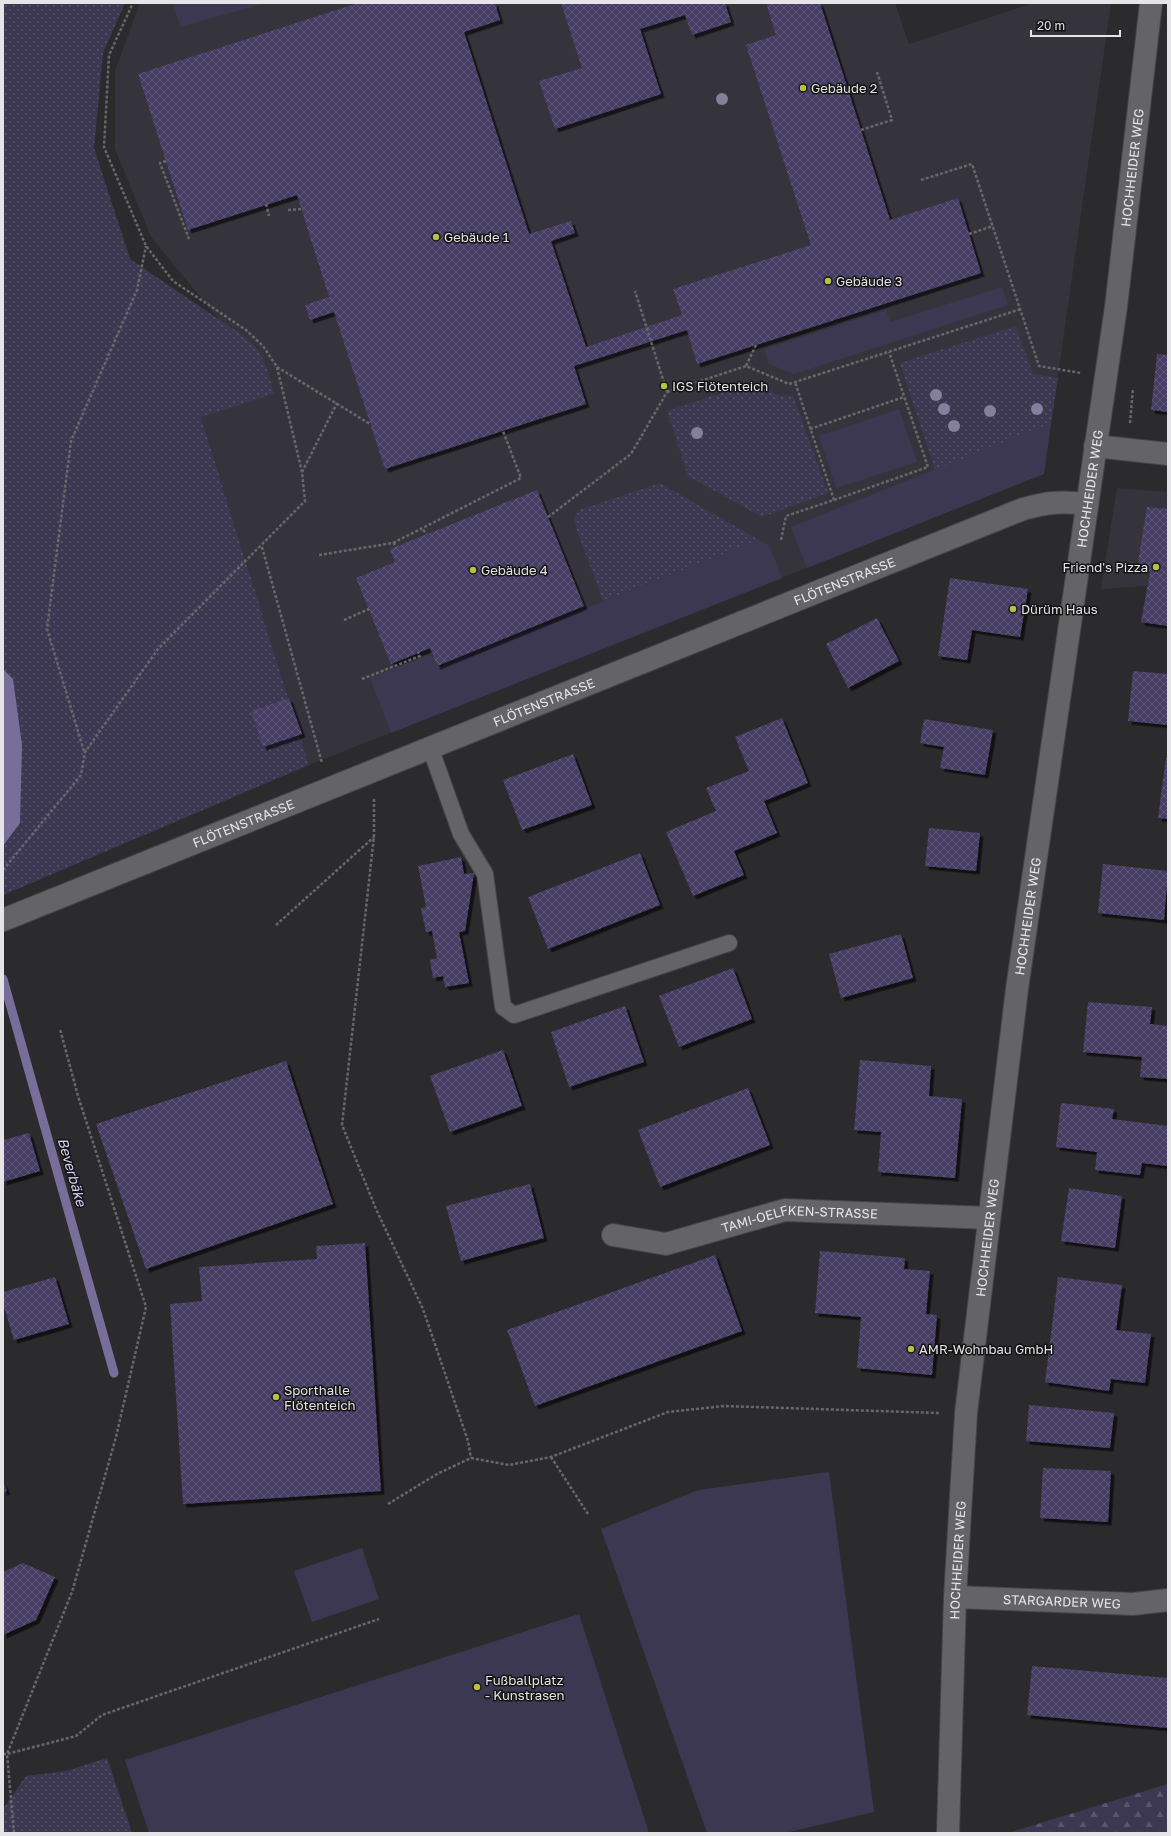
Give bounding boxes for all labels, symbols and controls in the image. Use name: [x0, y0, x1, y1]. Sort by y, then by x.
scale bar: [1031, 12, 1120, 38]
text: 20 m: [1037, 18, 1065, 33]
place label: Gebäude 2: [811, 80, 877, 96]
marker: Gebäude 2: [798, 83, 808, 93]
street label: HOCHHEIDER WEG: [1117, 108, 1147, 228]
place label: Gebäude 1: [444, 229, 509, 245]
marker: Gebäude 1: [431, 232, 441, 242]
place label: Gebäude 3: [836, 273, 902, 289]
marker: Gebäude 3: [823, 276, 833, 286]
place label: IGS Flötenteich: [672, 378, 768, 394]
marker: IGS Flötenteich: [659, 381, 669, 391]
street label: HOCHHEIDER WEG: [1073, 429, 1106, 549]
street label: FLÖTENSTRASSE: [791, 553, 898, 609]
place label: Friend's Pizza: [1062, 559, 1148, 575]
place label: Gebäude 4: [481, 562, 548, 578]
marker: Friend's Pizza: [1151, 562, 1161, 572]
marker: Gebäude 4: [468, 565, 478, 575]
place label: Dürüm Haus: [1021, 601, 1098, 617]
marker: Dürüm Haus: [1008, 604, 1018, 614]
street label: FLÖTENSTRASSE: [491, 674, 597, 730]
street label: FLÖTENSTRASSE: [190, 796, 296, 851]
street label: HOCHHEIDER WEG: [1011, 856, 1044, 976]
water label: Beverbäke: [55, 1136, 91, 1209]
street label: HOCHHEIDER WEG: [972, 1178, 1002, 1298]
street label: TAMI-OELFKEN-STRASSE: [719, 1201, 878, 1236]
place label: AMR-Wohnbau GmbH: [919, 1341, 1053, 1357]
marker: AMR-Wohnbau GmbH: [906, 1344, 916, 1354]
place label: Sporthalle Flötenteich: [284, 1382, 355, 1413]
marker: Sporthalle Flötenteich: [271, 1392, 281, 1402]
street label: HOCHHEIDER WEG: [946, 1500, 969, 1620]
street label: STARGARDER WEG: [1003, 1591, 1121, 1612]
place label: Fußballplatz - Kunstrasen: [485, 1672, 565, 1703]
marker: Fußballplatz - Kunstrasen: [472, 1682, 482, 1692]

